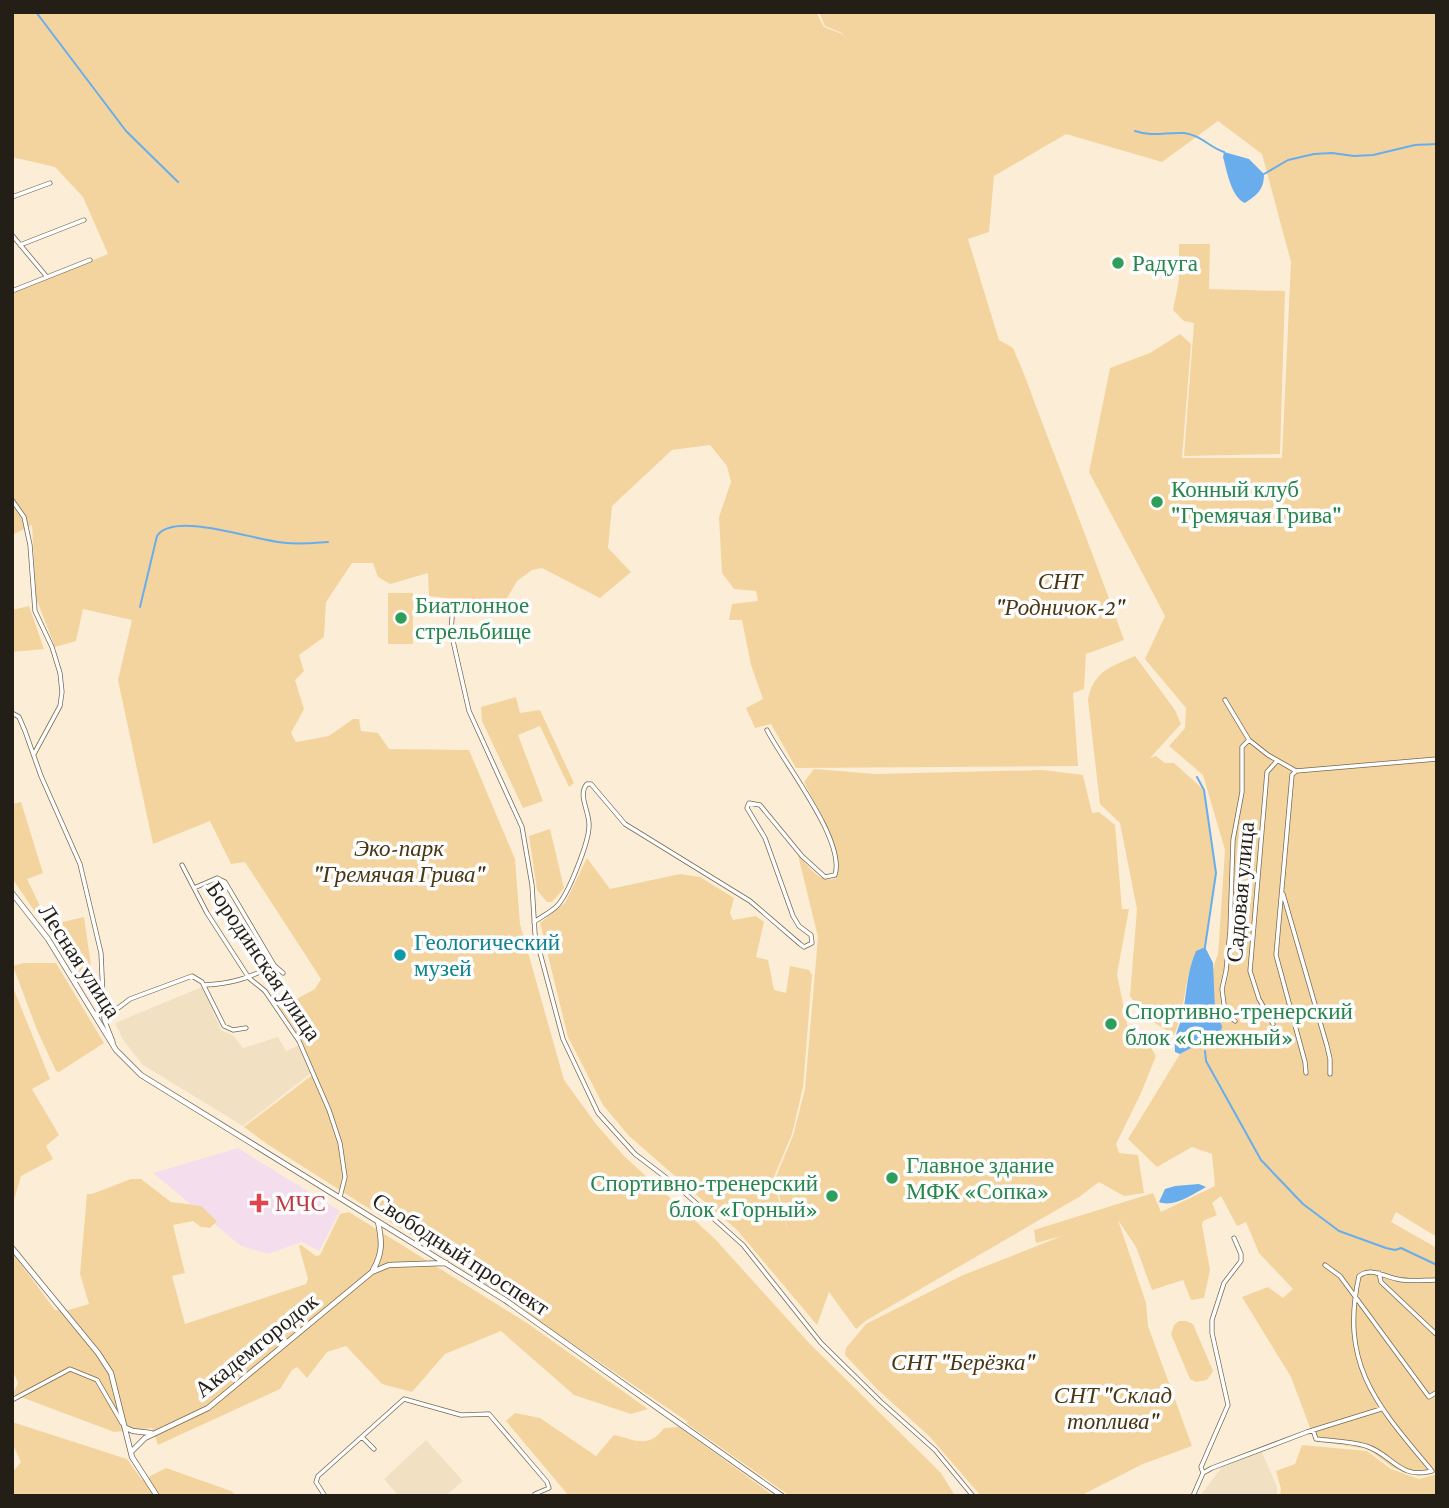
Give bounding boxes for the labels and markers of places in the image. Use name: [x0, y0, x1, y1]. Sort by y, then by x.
place label: Радуга: [1132, 250, 1198, 276]
marker: Радуга: [1110, 255, 1126, 271]
place label: Конный клуб "Гремячая Грива": [1171, 476, 1342, 528]
marker: Конный клуб "Гремячая Грива": [1149, 494, 1165, 510]
place label: Биатлонное стрельбище: [415, 592, 531, 644]
marker: Биатлонное стрельбище: [393, 610, 409, 626]
place label: Геологический музей: [414, 929, 560, 981]
marker: Геологический музей: [392, 947, 408, 963]
place label: Спортивно-тренерский блок «Снежный»: [1125, 998, 1353, 1050]
marker: Спортивно-тренерский блок «Снежный»: [1103, 1016, 1119, 1032]
place label: Главное здание МФК «Сопка»: [906, 1152, 1054, 1204]
place label: Спортивно-тренерский блок «Горный»: [590, 1170, 818, 1222]
marker: Главное здание МФК «Сопка»: [884, 1170, 900, 1186]
marker: Спортивно-тренерский блок «Горный»: [824, 1188, 840, 1204]
place label: МЧС: [275, 1190, 326, 1216]
marker: МЧС: [249, 1193, 269, 1213]

